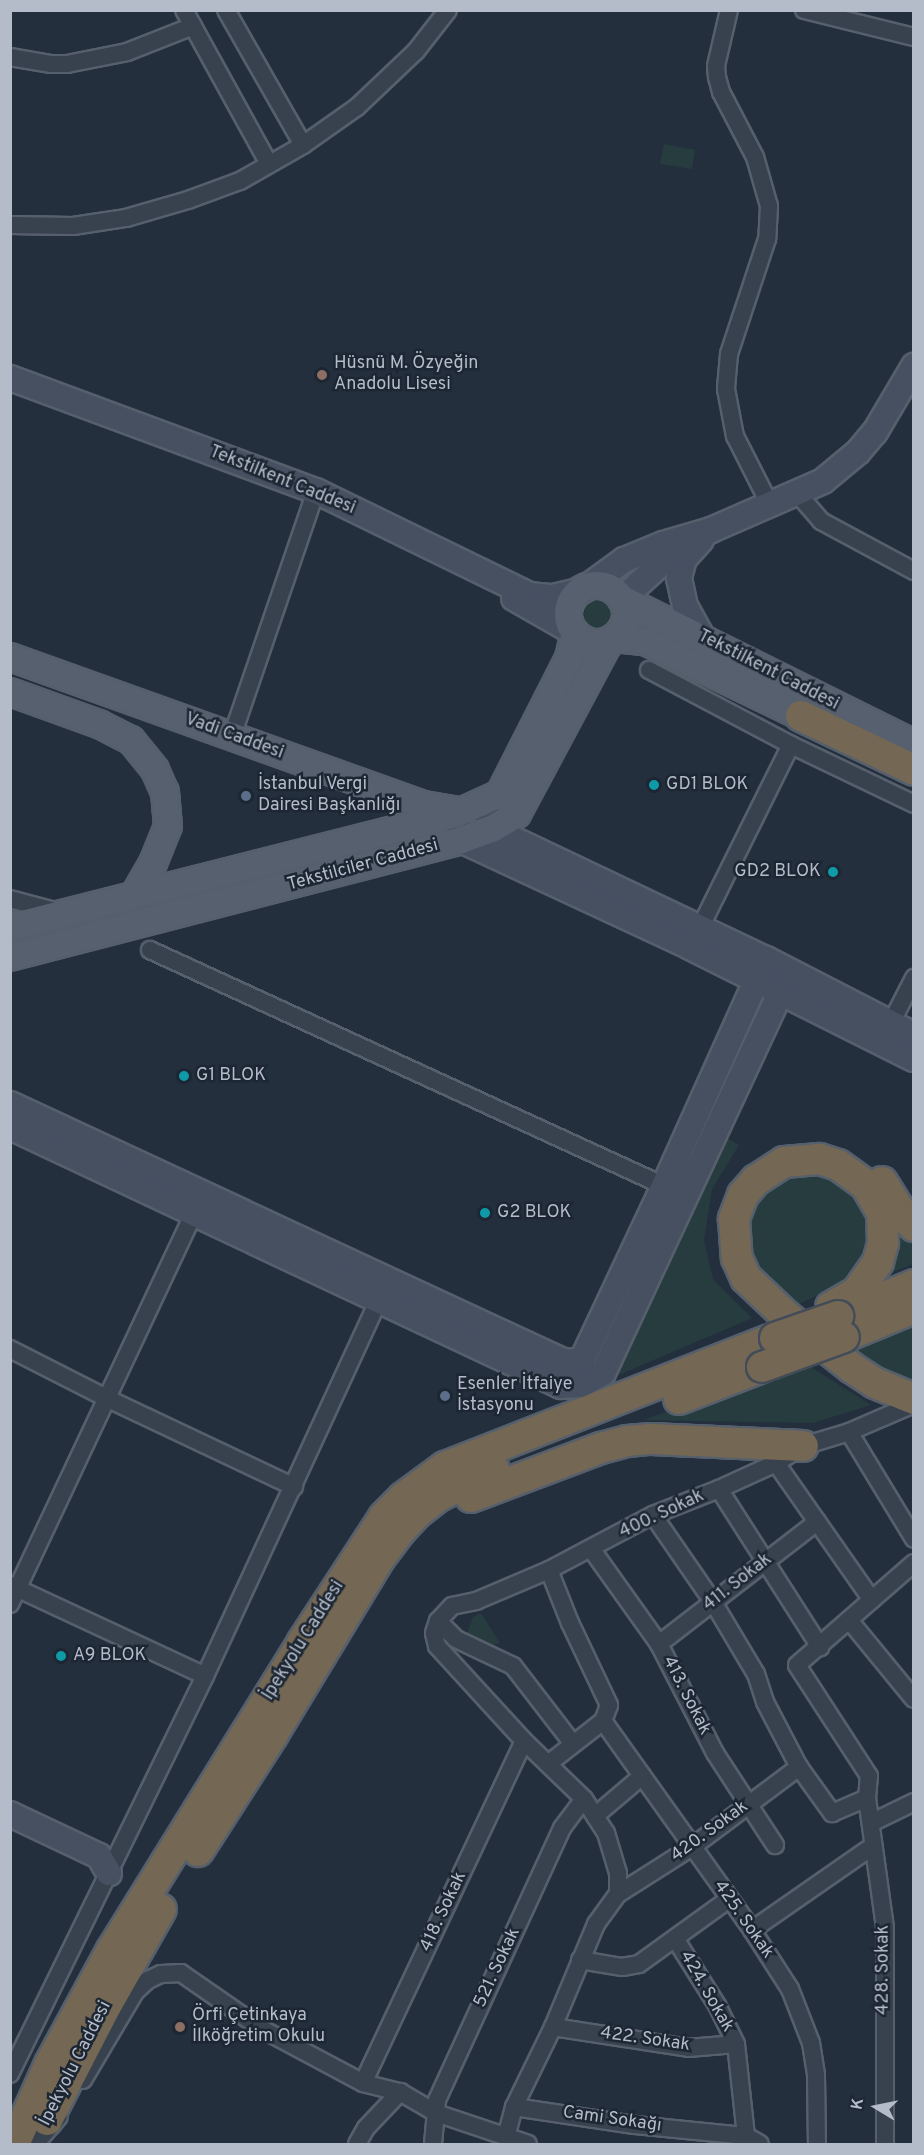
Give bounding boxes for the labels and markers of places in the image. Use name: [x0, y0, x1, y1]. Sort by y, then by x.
place label: Hüsnü M. Özyeğin Anadolu Lisesi: [334, 354, 478, 397]
marker: Hüsnü M. Özyeğin Anadolu Lisesi: [315, 368, 329, 382]
place label: GD1 BLOK: [666, 774, 748, 796]
place label: İstanbul Vergi Dairesi Başkanlığı: [258, 775, 400, 818]
marker: GD1 BLOK: [647, 778, 661, 792]
marker: İstanbul Vergi Dairesi Başkanlığı: [239, 789, 253, 803]
place label: GD2 BLOK: [734, 861, 821, 883]
marker: GD2 BLOK: [826, 865, 840, 879]
place label: G1 BLOK: [196, 1065, 266, 1087]
marker: G1 BLOK: [177, 1069, 191, 1083]
place label: G2 BLOK: [497, 1202, 571, 1224]
marker: G2 BLOK: [478, 1206, 492, 1220]
place label: Esenler İtfaiye İstasyonu: [457, 1375, 572, 1418]
marker: Esenler İtfaiye İstasyonu: [438, 1389, 452, 1403]
place label: A9 BLOK: [73, 1645, 146, 1667]
marker: A9 BLOK: [54, 1649, 68, 1663]
place label: Örfi Çetinkaya İlköğretim Okulu: [192, 2006, 325, 2048]
marker: Örfi Çetinkaya İlköğretim Okulu: [173, 2020, 187, 2034]

